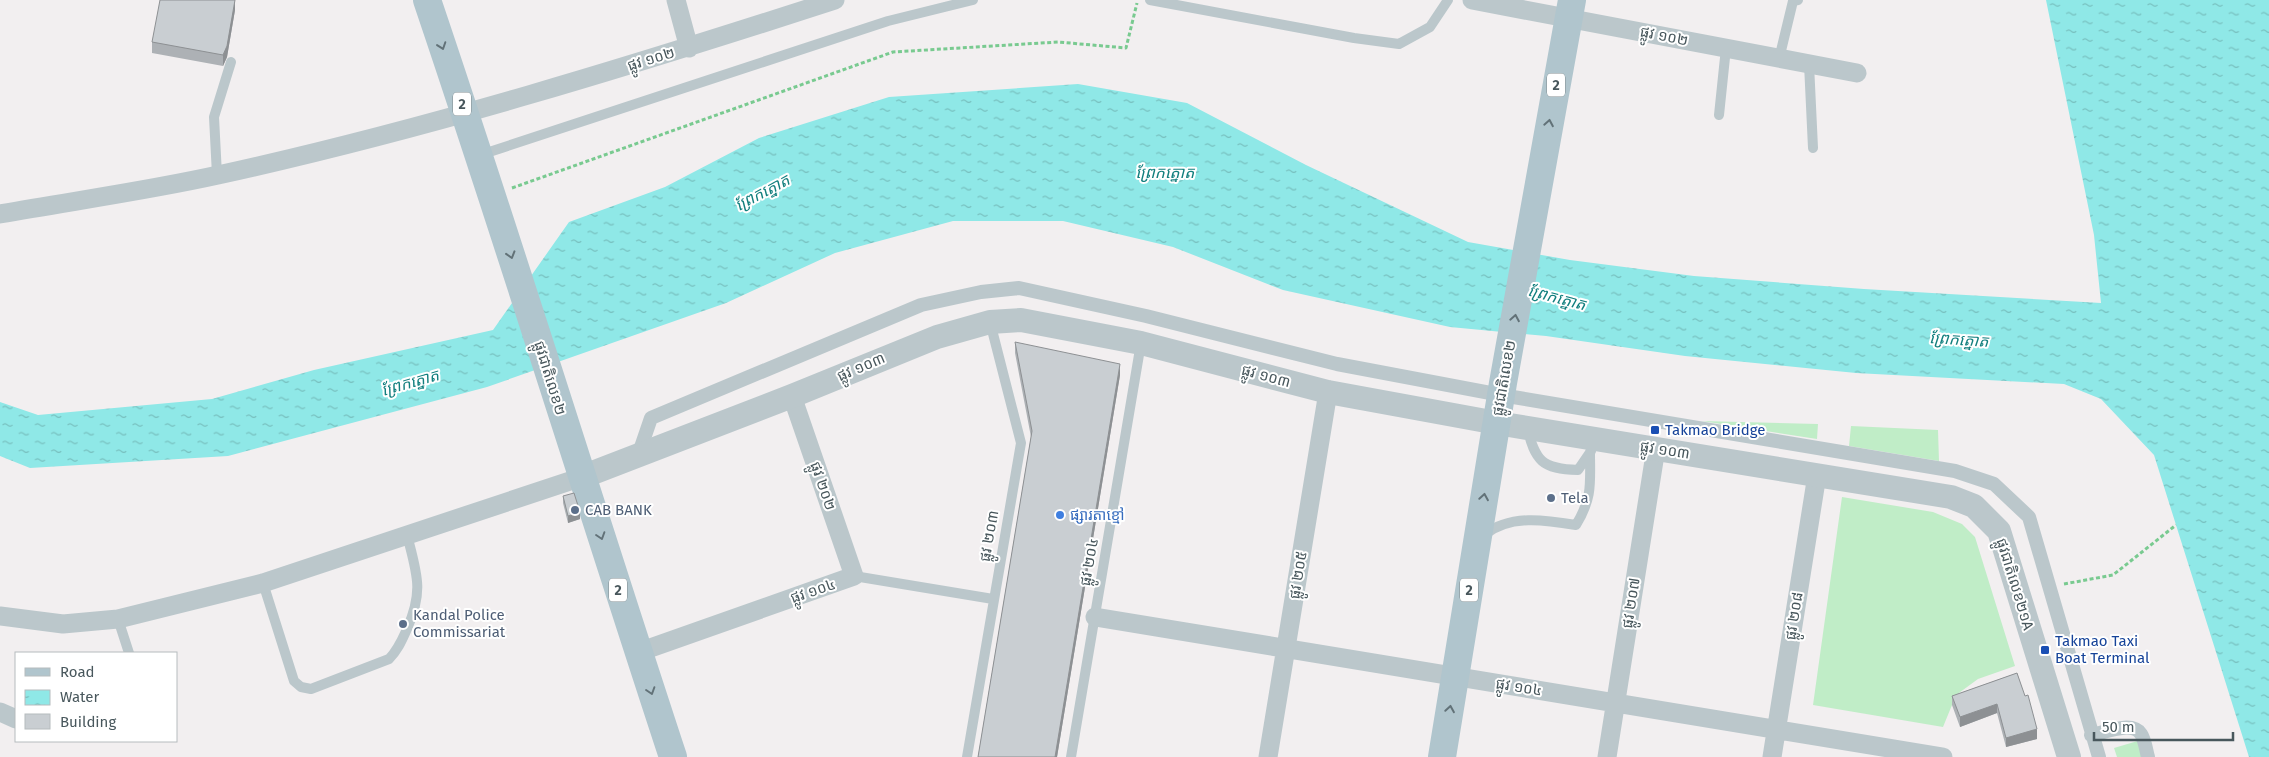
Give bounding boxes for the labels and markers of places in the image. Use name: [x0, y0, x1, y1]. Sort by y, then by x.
place label: Takmao Bridge: [1665, 421, 1765, 439]
marker: Takmao Bridge: [1649, 424, 1661, 436]
place label: Tela: [1561, 489, 1589, 507]
marker: Tela: [1545, 492, 1557, 504]
place label: CAB BANK: [585, 501, 652, 519]
marker: CAB BANK: [569, 504, 581, 516]
place label: ផ្សារតាខ្មៅ: [1070, 506, 1125, 524]
marker: ផ្សារតាខ្មៅ: [1054, 509, 1066, 521]
place label: Kandal Police Commissariat: [413, 606, 506, 641]
marker: Kandal Police Commissariat: [397, 618, 409, 630]
place label: Takmao Taxi Boat Terminal: [2055, 632, 2150, 667]
marker: Takmao Taxi Boat Terminal: [2039, 644, 2051, 656]

